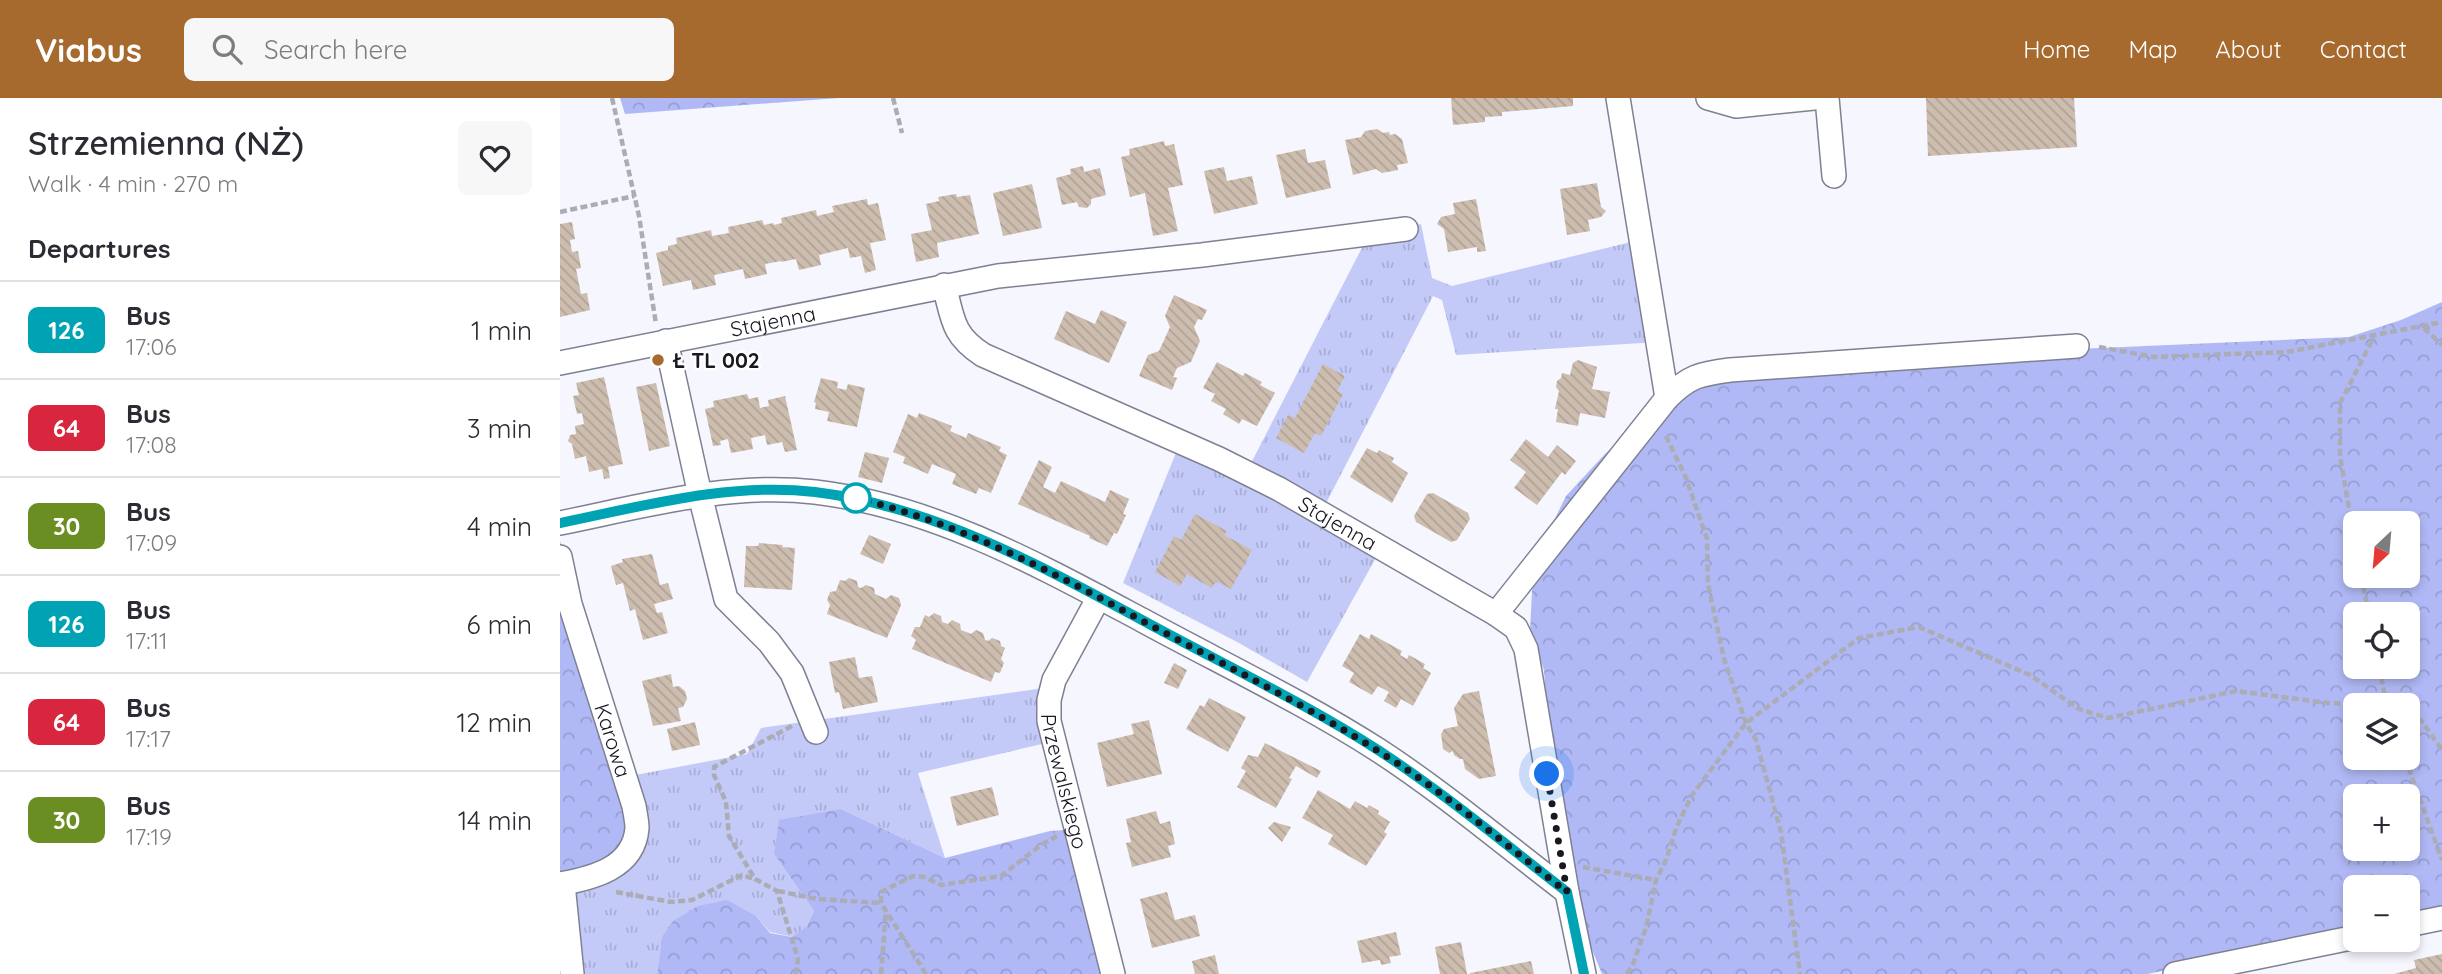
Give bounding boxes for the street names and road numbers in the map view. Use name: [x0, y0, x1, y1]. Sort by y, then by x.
street label: Stajenna: [728, 300, 818, 342]
street label: Stajenna: [1294, 490, 1382, 556]
street label: Karowa: [589, 700, 637, 780]
street label: Przewalskiego: [1036, 714, 1094, 851]

